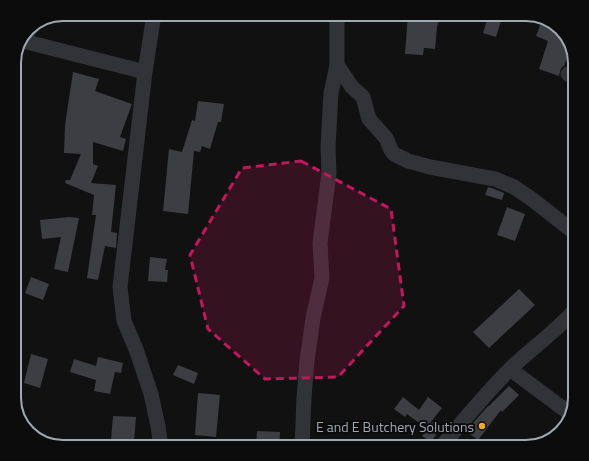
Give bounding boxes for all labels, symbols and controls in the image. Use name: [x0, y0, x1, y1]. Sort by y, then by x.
place label: E and E Butchery Solutions: [316, 416, 474, 437]
marker: E and E Butchery Solutions: [477, 421, 487, 431]

